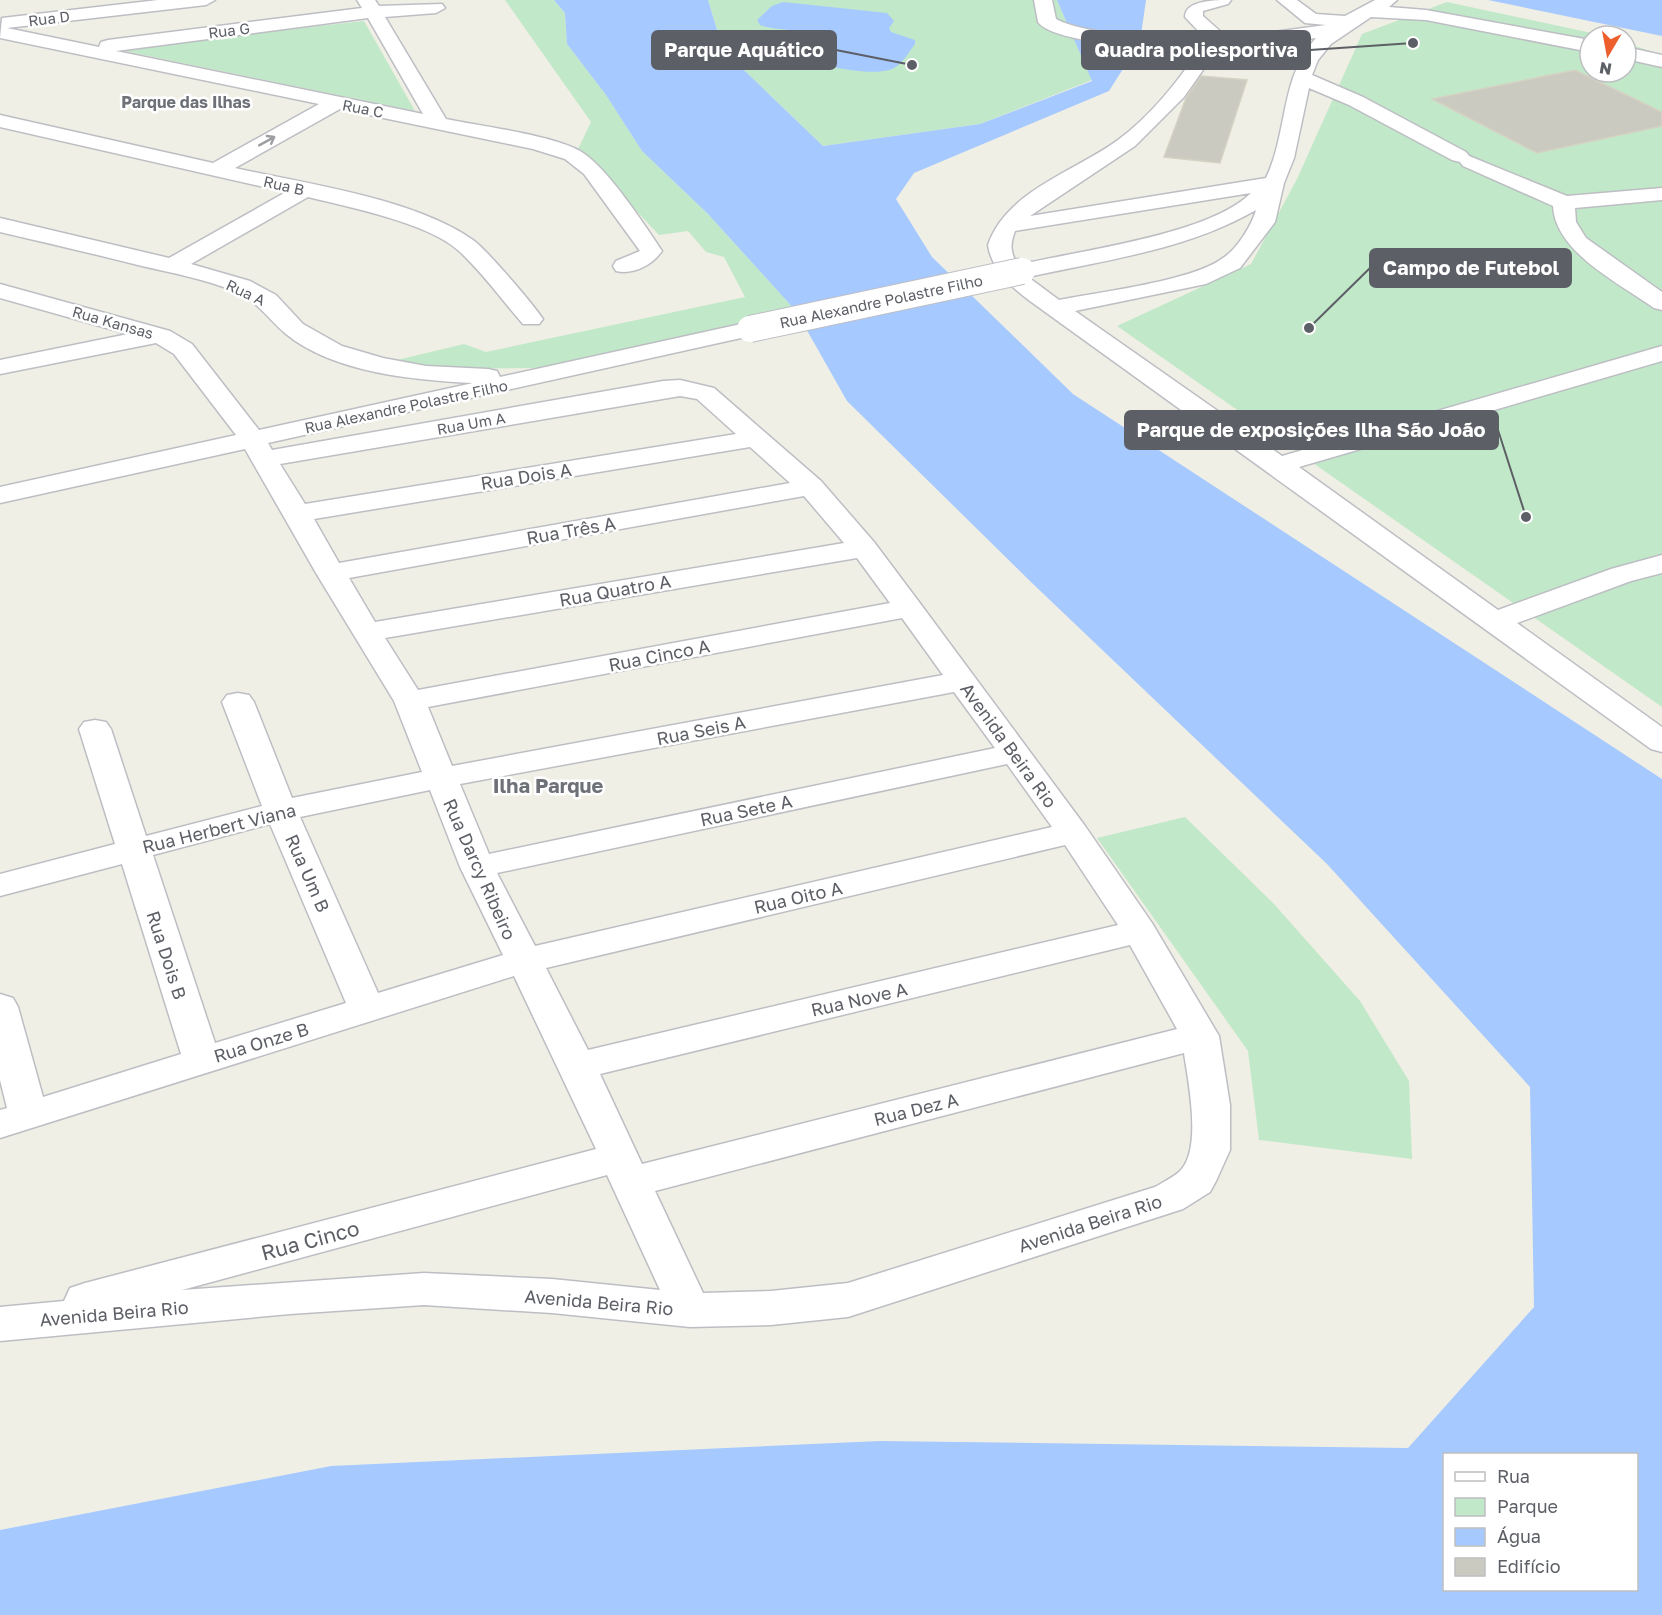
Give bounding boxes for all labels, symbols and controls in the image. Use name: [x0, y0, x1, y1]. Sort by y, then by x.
street label: Rua D: [27, 7, 71, 29]
street label: Rua G: [207, 19, 251, 41]
north arrow: [1578, 24, 1638, 84]
callout: Parque Aquático: [652, 31, 836, 69]
callout: Quadra poliesportiva: [1082, 31, 1310, 69]
text: Parque Aquático: [664, 37, 824, 61]
text: Quadra poliesportiva: [1094, 37, 1298, 61]
text: N: [1598, 58, 1613, 80]
district label: Parque das Ilhas: [121, 92, 251, 112]
street label: Rua C: [341, 95, 385, 121]
one-way arrow: [258, 135, 275, 147]
street label: Rua B: [262, 172, 306, 198]
callout: Campo de Futebol: [1370, 249, 1571, 287]
text: Campo de Futebol: [1383, 255, 1559, 279]
street label: Rua Alexandre Polastre Filho: [778, 271, 984, 331]
street label: Rua A: [223, 275, 269, 309]
street label: Rua Kansas: [70, 302, 156, 342]
street label: Rua Alexandre Polastre Filho: [303, 376, 509, 436]
street label: Rua Um A: [435, 408, 507, 438]
callout: Parque de exposições Ilha São João: [1125, 411, 1498, 449]
text: Parque de exposições Ilha São João: [1137, 417, 1485, 441]
street label: Rua Dois A: [479, 458, 573, 494]
street label: Rua Três A: [525, 511, 617, 549]
street label: Rua Quatro A: [557, 569, 673, 611]
street label: Rua Cinco A: [606, 634, 712, 676]
street label: Avenida Beira Rio: [956, 678, 1062, 812]
street label: Rua Seis A: [655, 711, 747, 749]
district label: Ilha Parque: [493, 773, 603, 797]
street label: Rua Sete A: [698, 790, 794, 830]
street label: Rua Darcy Ribeiro: [439, 795, 521, 943]
street label: Rua Herbert Viana: [140, 798, 298, 858]
street label: Rua Um B: [281, 831, 335, 915]
street label: Rua Oito A: [752, 876, 844, 918]
street label: Rua Dois B: [142, 908, 192, 1002]
street label: Rua Nove A: [809, 977, 909, 1021]
street label: Rua Onze B: [211, 1017, 311, 1067]
street label: Rua Dez A: [872, 1088, 960, 1130]
street label: Avenida Beira Rio: [1016, 1189, 1164, 1257]
street label: Rua Cinco: [258, 1214, 362, 1266]
street label: Avenida Beira Rio: [524, 1285, 674, 1319]
street label: Avenida Beira Rio: [39, 1296, 189, 1330]
legend: [1443, 1453, 1638, 1591]
text: Rua: [1497, 1465, 1530, 1487]
text: Parque: [1497, 1495, 1558, 1517]
text: Água: [1497, 1525, 1541, 1547]
text: Edifício: [1497, 1555, 1561, 1577]

